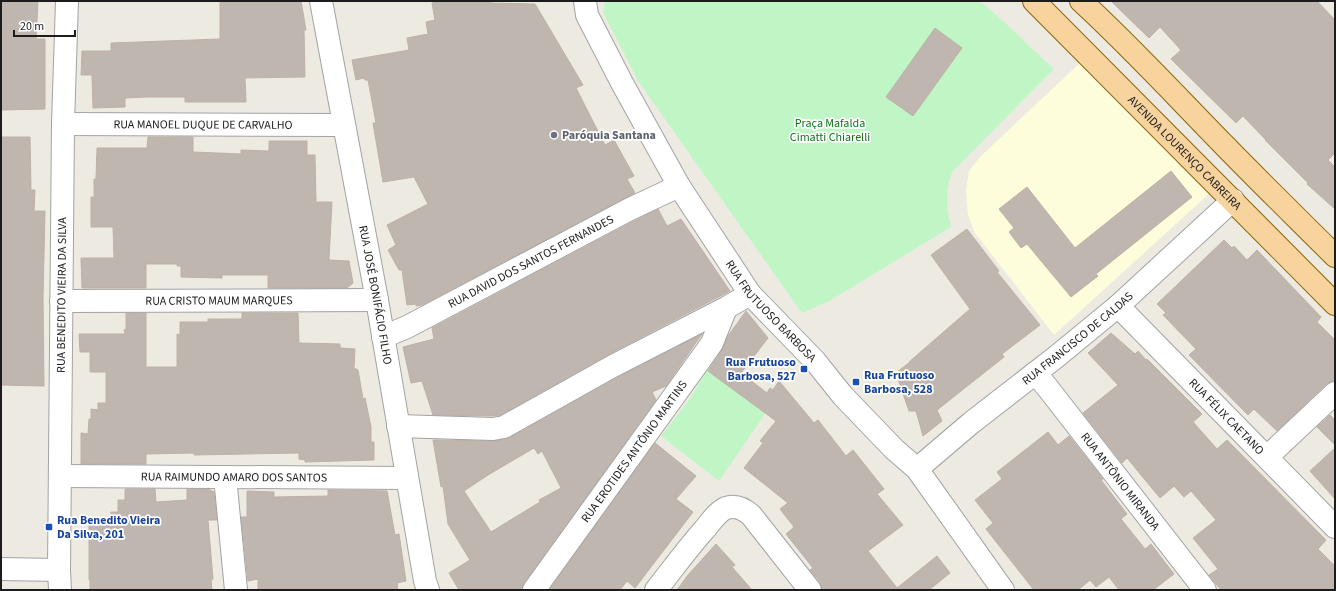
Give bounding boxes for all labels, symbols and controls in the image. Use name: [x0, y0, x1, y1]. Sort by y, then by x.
scale bar: [14, 12, 75, 38]
text: 20 m: [20, 18, 44, 35]
street label: AVENIDA LOURENÇO CABREIRA: [1124, 92, 1246, 214]
park label: Praça Mafalda Cimatti Chiarelli: [790, 115, 870, 146]
street label: RUA MANOEL DUQUE DE CARVALHO: [113, 116, 293, 133]
place label: Paróquia Santana: [562, 127, 656, 144]
marker: Paróquia Santana: [549, 130, 559, 140]
street label: RUA DAVID DOS SANTOS FERNANDES: [445, 211, 617, 312]
street label: RUA BENEDITO VIEIRA DA SILVA: [52, 217, 71, 373]
street label: RUA JOSÉ BONIFÁCIO FILHO: [355, 224, 396, 366]
street label: RUA FRUTUOSO BARBOSA: [721, 257, 820, 366]
street label: RUA FRANCISCO DE CALDAS: [1018, 288, 1137, 389]
street label: RUA CRISTO MAUM MARQUES: [145, 292, 293, 309]
place label: Rua Frutuoso Barbosa, 527: [725, 354, 796, 385]
marker: Rua Frutuoso Barbosa, 527: [799, 364, 809, 374]
place label: Rua Frutuoso Barbosa, 528: [864, 367, 935, 398]
street label: RUA FÉLIX CAETANO: [1185, 375, 1268, 459]
street label: RUA EROTIDES ANTÔNIO MARTINS: [577, 377, 691, 526]
marker: Rua Frutuoso Barbosa, 528: [851, 377, 861, 387]
street label: RUA ANTÔNIO MIRANDA: [1077, 429, 1164, 534]
street label: RUA RAIMUNDO AMARO DOS SANTOS: [141, 468, 327, 486]
place label: Rua Benedito Vieira Da Silva, 201: [57, 512, 160, 543]
marker: Rua Benedito Vieira Da Silva, 201: [44, 522, 54, 532]

